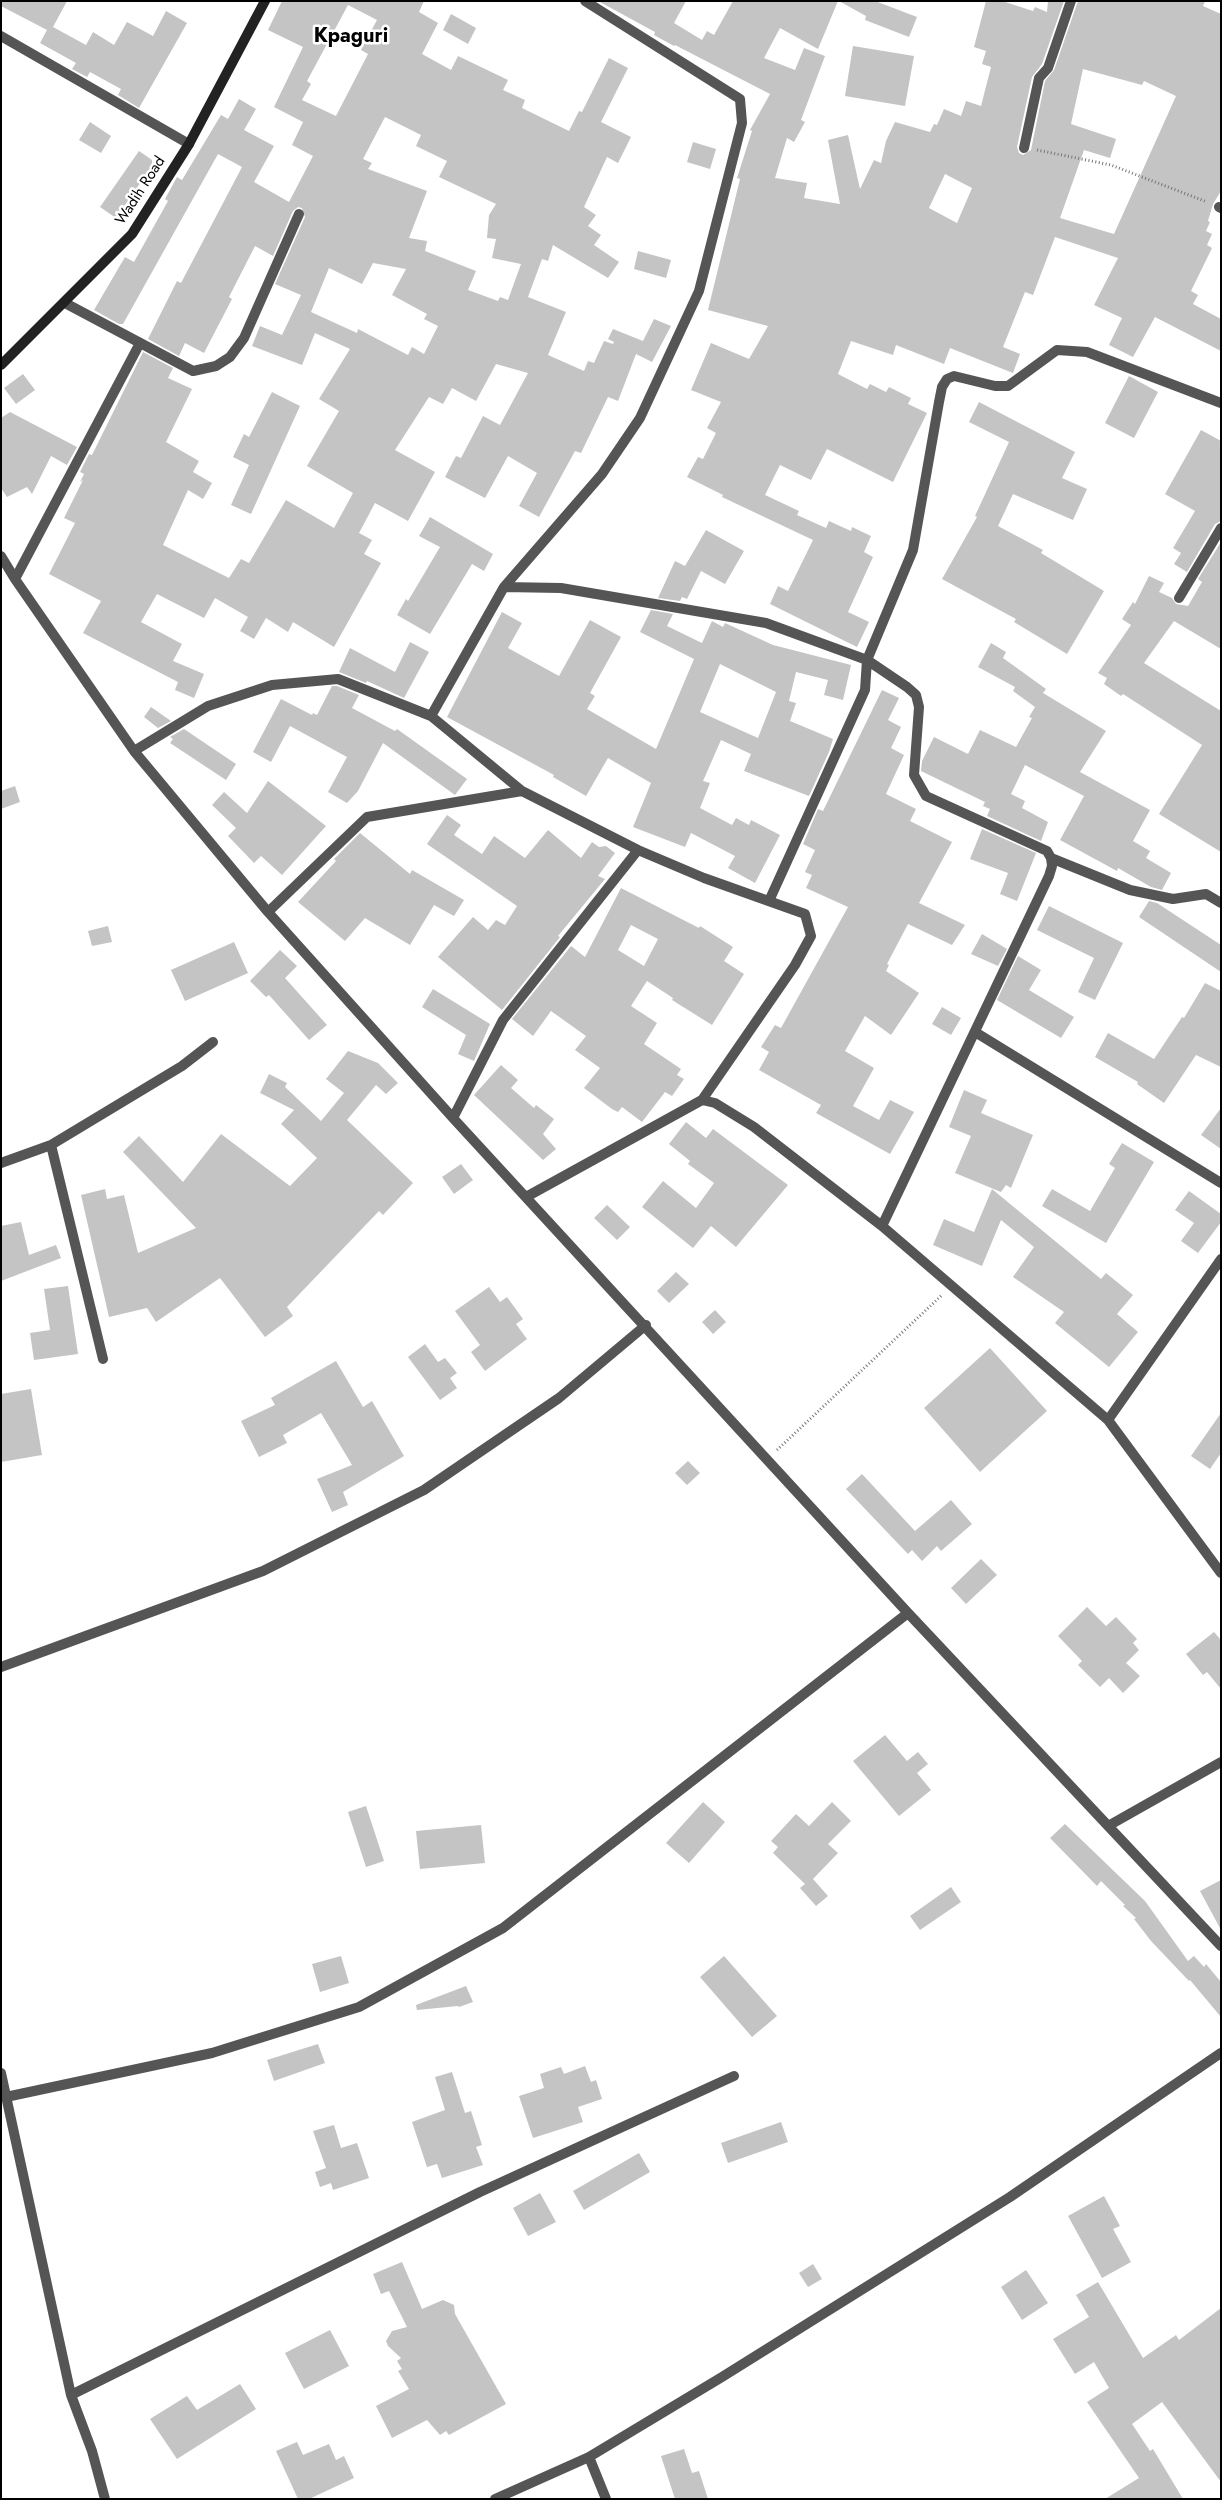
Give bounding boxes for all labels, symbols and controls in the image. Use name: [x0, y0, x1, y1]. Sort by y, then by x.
district label: Kpaguri: [314, 25, 388, 49]
street label: Wadih Road: [112, 153, 170, 229]

